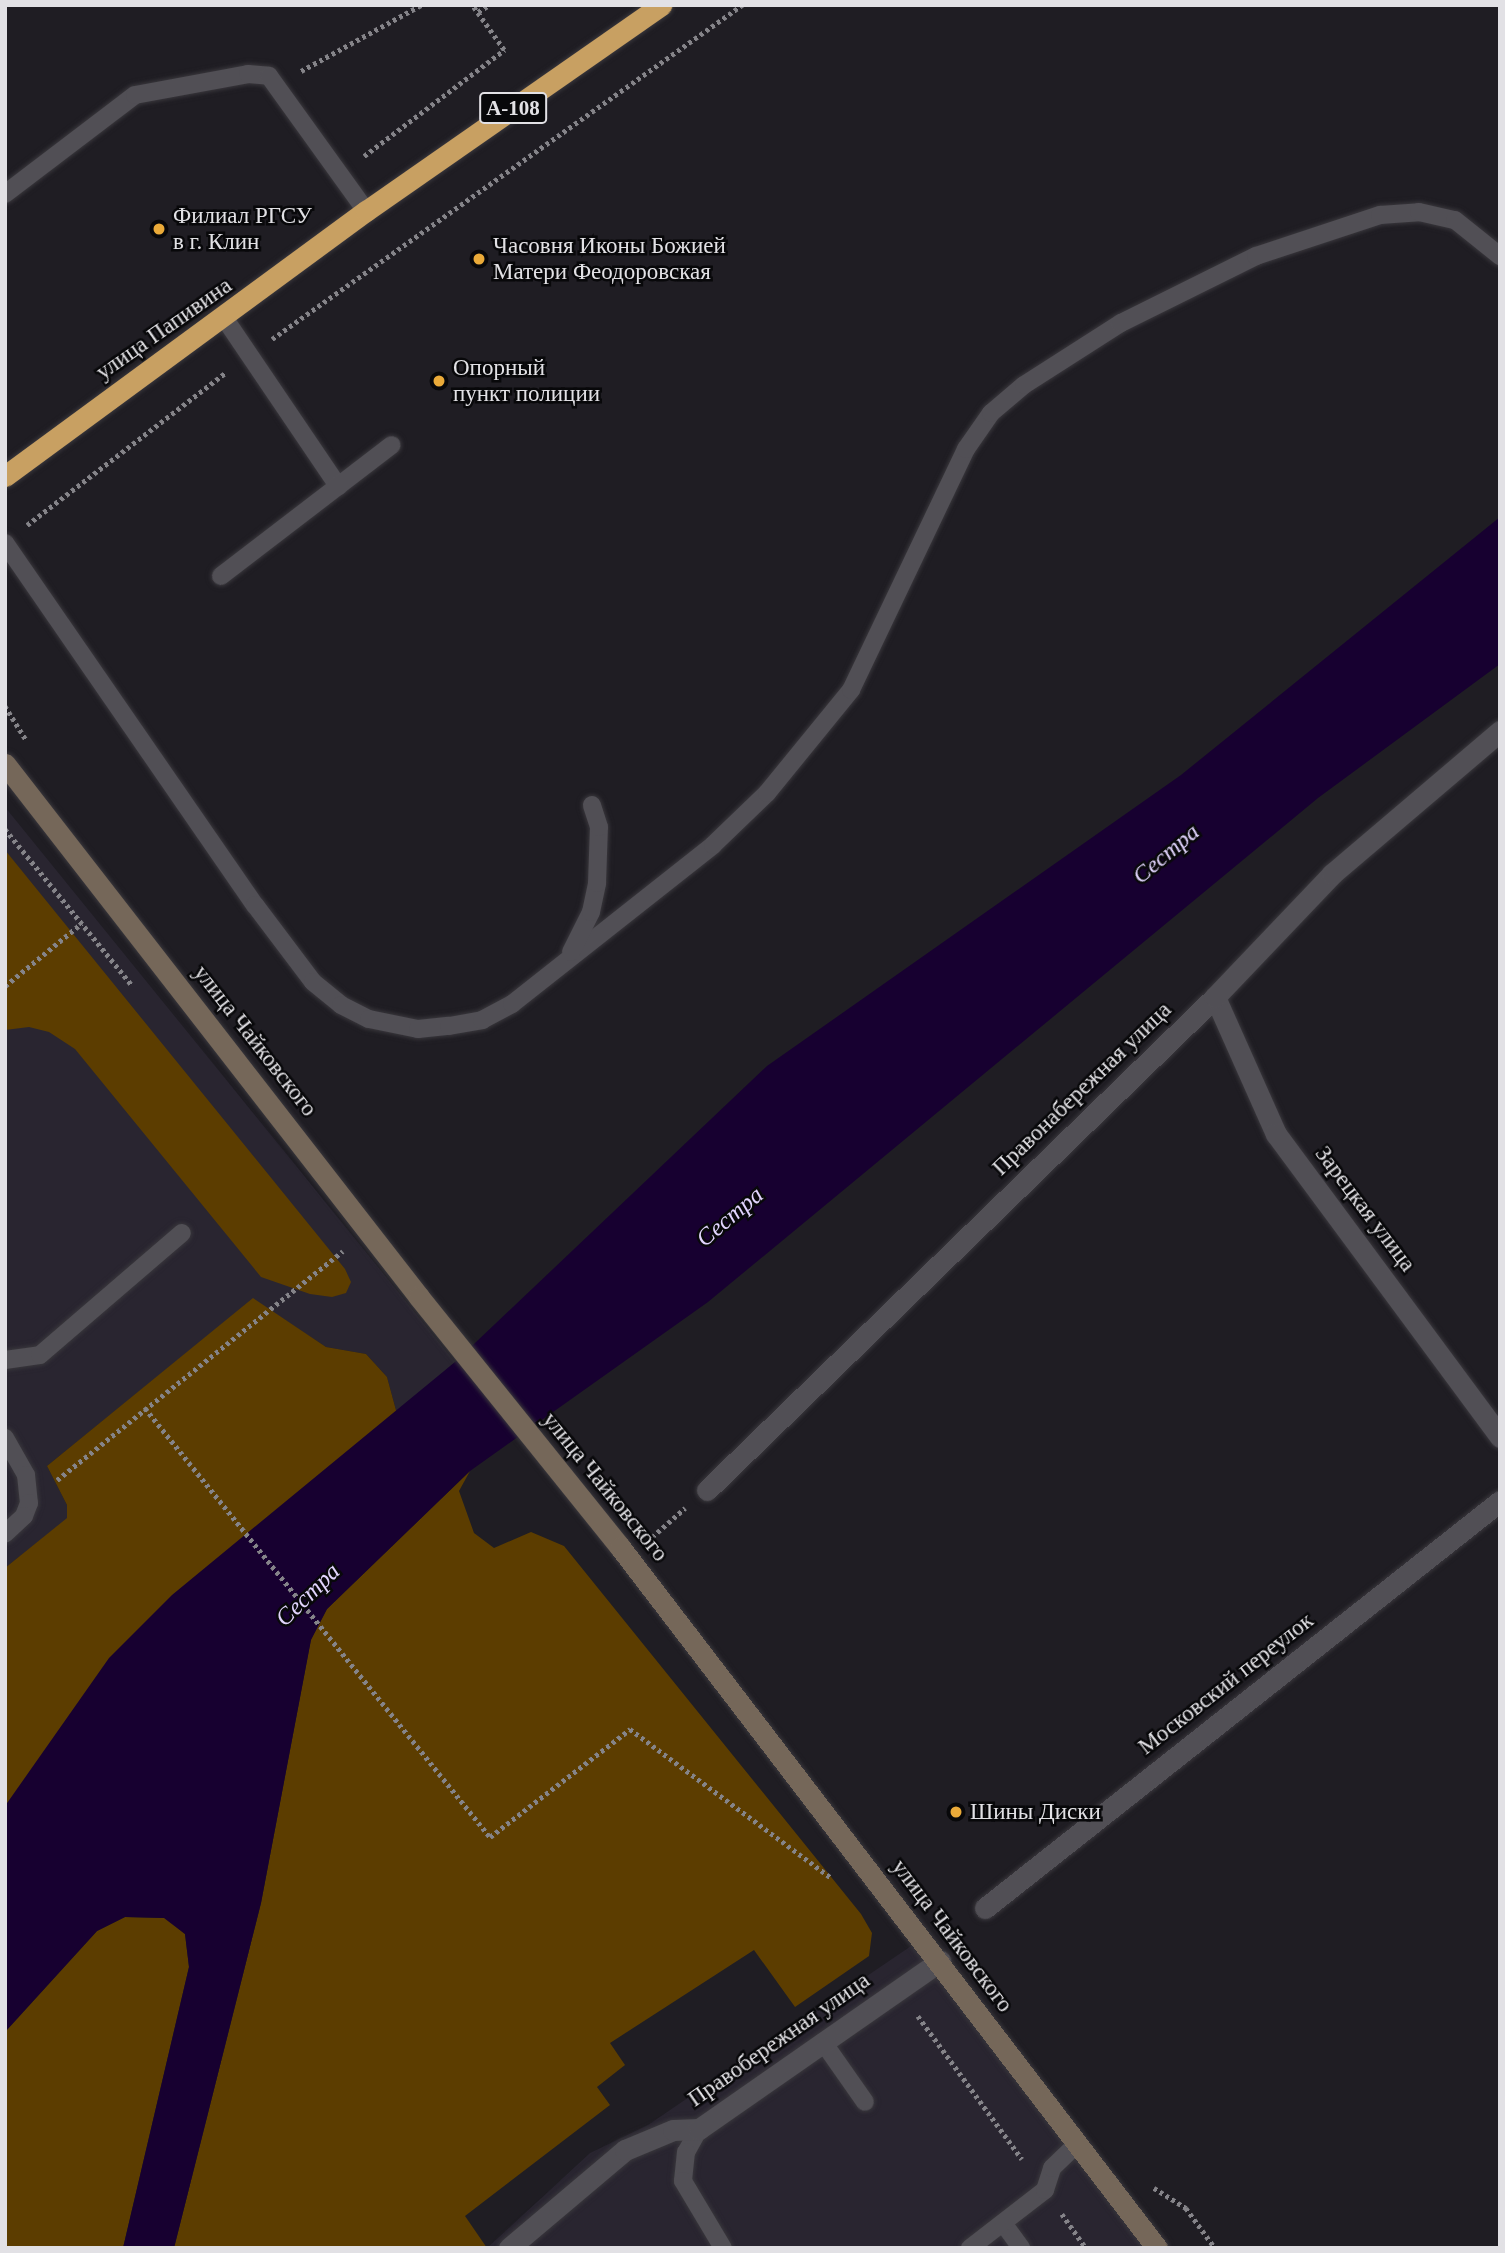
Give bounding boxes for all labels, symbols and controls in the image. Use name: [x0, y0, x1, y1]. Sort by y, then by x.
road number: А-108: [478, 90, 548, 126]
place label: Филиал РГСУ в г. Клин: [173, 202, 312, 256]
marker: Филиал РГСУ в г. Клин: [151, 221, 167, 237]
place label: Часовня Иконы Божией Матери Феодоровская: [493, 232, 726, 286]
marker: Часовня Иконы Божией Матери Феодоровская: [471, 251, 487, 267]
street label: улица Папивина: [91, 272, 237, 386]
place label: Опорный пункт полиции: [453, 354, 600, 408]
marker: Опорный пункт полиции: [431, 373, 447, 389]
water label: Сестра: [1127, 818, 1205, 890]
street label: улица Чайковского: [187, 960, 323, 1122]
street label: Правонабережная улица: [987, 996, 1177, 1182]
street label: Зарецкая улица: [1309, 1141, 1421, 1277]
water label: Сестра: [691, 1181, 769, 1253]
street label: улица Чайковского: [536, 1407, 674, 1567]
water label: Сестра: [270, 1557, 346, 1633]
street label: Московский переулок: [1133, 1607, 1319, 1761]
place label: Шины Диски: [970, 1798, 1101, 1826]
marker: Шины Диски: [948, 1804, 964, 1820]
street label: улица Чайковского: [886, 1854, 1018, 2018]
street label: Правобережная улица: [683, 1967, 875, 2113]

